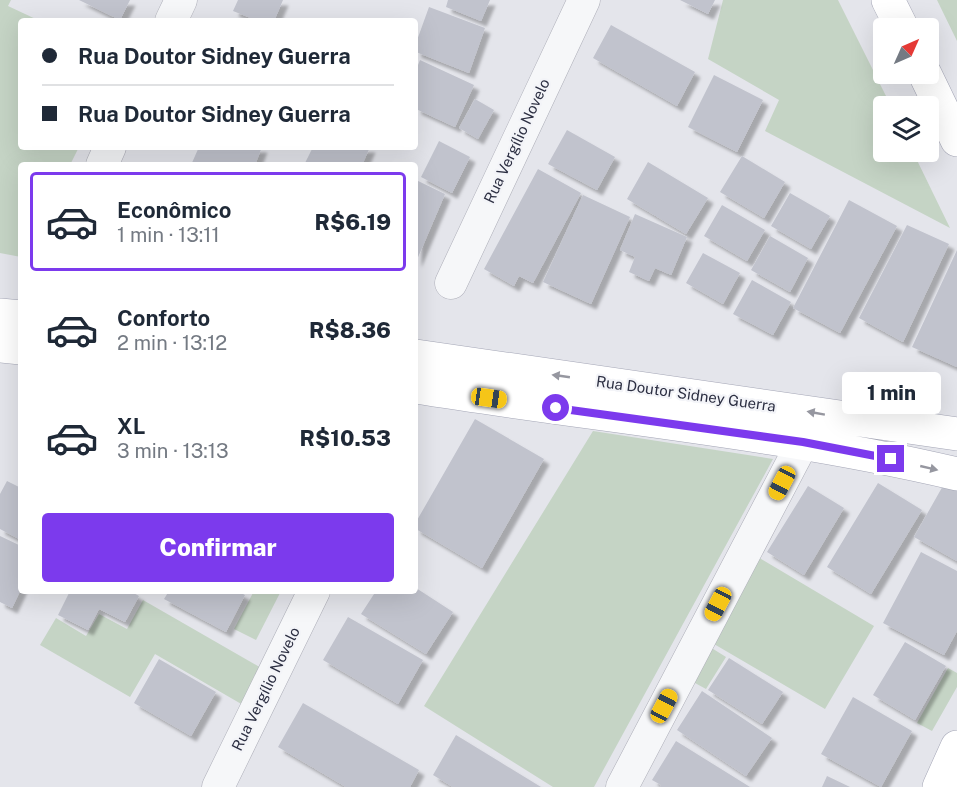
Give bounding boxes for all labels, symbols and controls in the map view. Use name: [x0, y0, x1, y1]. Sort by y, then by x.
north arrow: [873, 18, 939, 84]
map controls: [873, 18, 939, 162]
text: Rua Doutor Sidney Guerra: [78, 43, 351, 69]
street label: Rua Vergílio Novelo: [480, 76, 553, 206]
button: layers: [873, 96, 939, 162]
text: Rua Doutor Sidney Guerra: [78, 101, 351, 127]
icon: car: [45, 195, 99, 249]
text: Econômico: [117, 197, 232, 223]
text: R$6.19: [315, 209, 391, 235]
text: 1 min · 13:11: [117, 223, 220, 247]
icon: car: [45, 303, 99, 357]
text: Conforto: [117, 305, 210, 331]
text: R$8.36: [309, 317, 391, 343]
text: 2 min · 13:12: [117, 331, 227, 355]
one-way arrow: [551, 372, 570, 381]
street label: Rua Doutor Sidney Guerra: [595, 372, 777, 415]
callout: 1 min: [842, 372, 940, 414]
text: 1 min: [867, 381, 916, 405]
car: [470, 387, 508, 409]
route start: [542, 394, 569, 421]
one-way arrow: [806, 409, 825, 418]
icon: car: [45, 411, 99, 465]
text: XL: [117, 413, 145, 439]
text: R$10.53: [300, 425, 391, 451]
text: 3 min · 13:13: [117, 439, 229, 463]
route end: [877, 445, 904, 472]
car: [766, 463, 798, 503]
one-way arrow: [920, 463, 939, 473]
button: Confirmar: [42, 513, 394, 582]
car: [702, 584, 734, 624]
street label: Rua Vergílio Novelo: [228, 624, 303, 753]
car: [648, 686, 680, 726]

